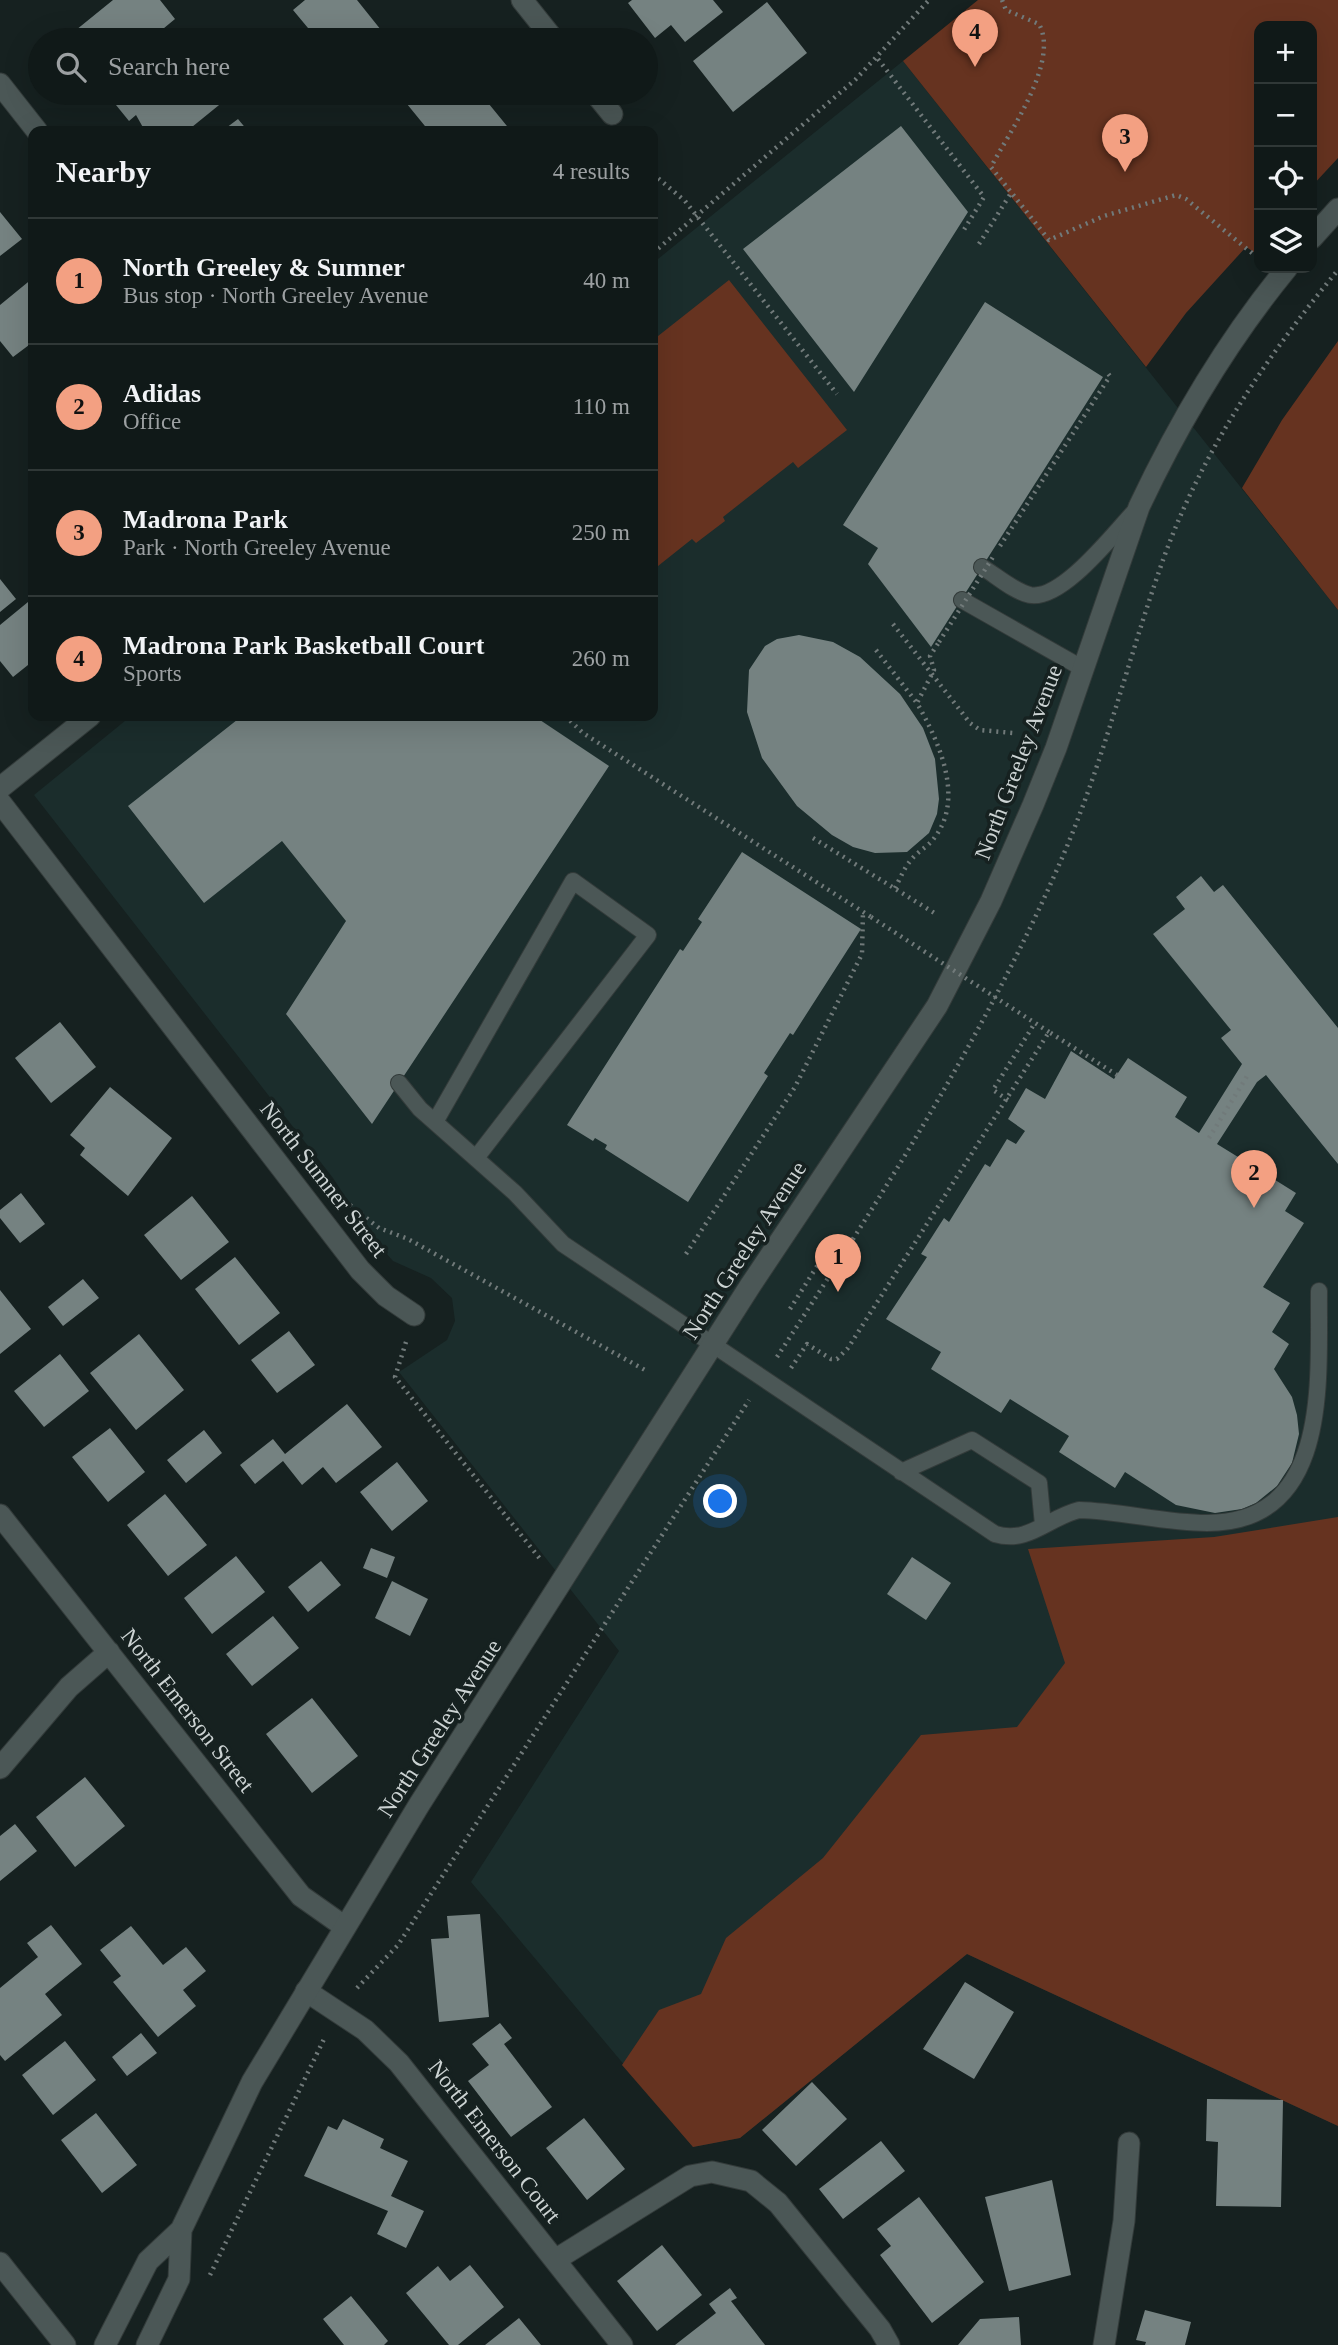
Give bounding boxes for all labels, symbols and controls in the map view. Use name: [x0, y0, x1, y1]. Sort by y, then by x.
pin: 4: [952, 9, 998, 67]
map controls: [1254, 21, 1317, 273]
button: +: [1254, 21, 1317, 84]
search box: [28, 28, 658, 105]
icon: search: [52, 48, 90, 86]
text: Search here: [108, 52, 230, 81]
button: −: [1254, 84, 1317, 147]
pin: 3: [1102, 114, 1148, 172]
button: locate: [1254, 147, 1317, 210]
text: Nearby: [56, 155, 151, 188]
text: 4 results: [553, 159, 630, 184]
button: layers: [1254, 210, 1317, 273]
text: North Greeley & Sumner: [123, 253, 405, 282]
text: 1: [73, 268, 85, 293]
text: 40 m: [583, 268, 630, 293]
text: Bus stop · North Greeley Avenue: [123, 283, 429, 308]
text: Adidas: [123, 379, 201, 408]
text: 2: [73, 394, 85, 419]
text: 110 m: [573, 394, 630, 419]
text: Office: [123, 409, 181, 434]
text: Madrona Park: [123, 505, 288, 534]
text: 3: [73, 520, 85, 545]
text: 250 m: [572, 520, 630, 545]
text: Park · North Greeley Avenue: [123, 535, 391, 560]
text: Madrona Park Basketball Court: [123, 631, 484, 660]
text: 4: [73, 646, 85, 671]
text: 260 m: [572, 646, 630, 671]
text: Sports: [123, 661, 182, 686]
street label: North Greeley Avenue: [970, 661, 1067, 863]
street label: North Sumner Street: [255, 1097, 392, 1262]
pin: 2: [1231, 1150, 1277, 1208]
street label: North Greeley Avenue: [678, 1157, 811, 1344]
pin: 1: [815, 1234, 861, 1292]
your location: [703, 1484, 737, 1518]
street label: North Emerson Street: [116, 1624, 260, 1798]
street label: North Greeley Avenue: [373, 1635, 506, 1822]
street label: North Emerson Court: [423, 2055, 566, 2228]

